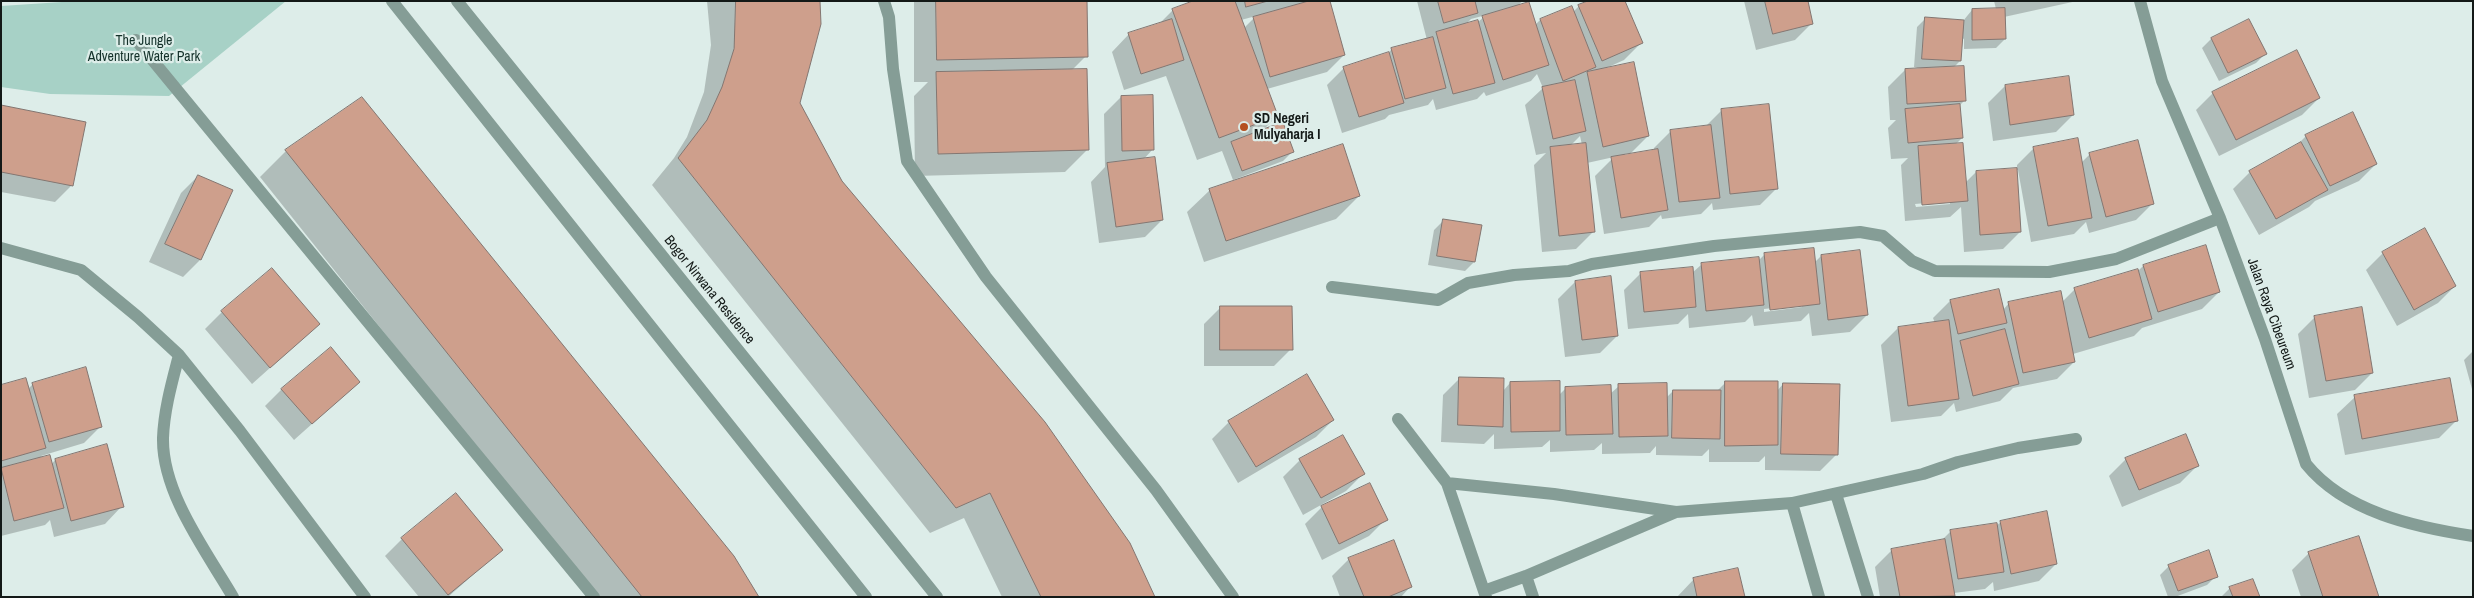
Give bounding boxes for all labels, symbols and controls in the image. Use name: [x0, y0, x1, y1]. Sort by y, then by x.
park label: The Jungle Adventure Water Park: [88, 33, 200, 65]
place label: SD Negeri Mulyaharja I: [1254, 111, 1320, 144]
marker: SD Negeri Mulyaharja I: [1238, 121, 1250, 133]
street label: Bogor Nirwana Residence: [660, 232, 758, 348]
street label: Jalan Raya Cibeureum: [2243, 256, 2299, 372]

